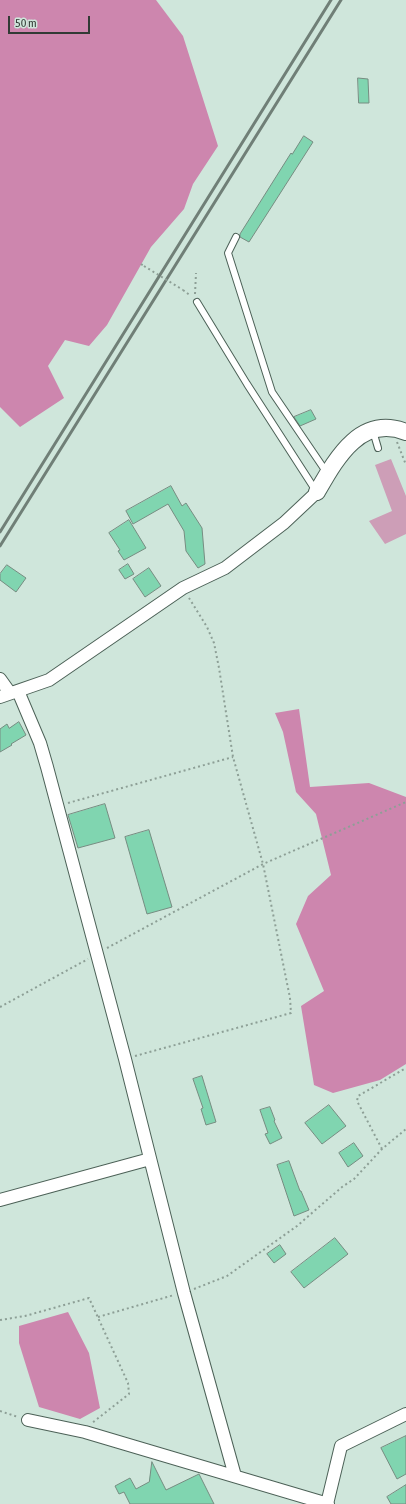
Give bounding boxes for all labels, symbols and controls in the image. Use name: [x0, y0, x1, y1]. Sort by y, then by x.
scale bar: [10, 8, 92, 34]
text: 50 m: [15, 16, 37, 30]

